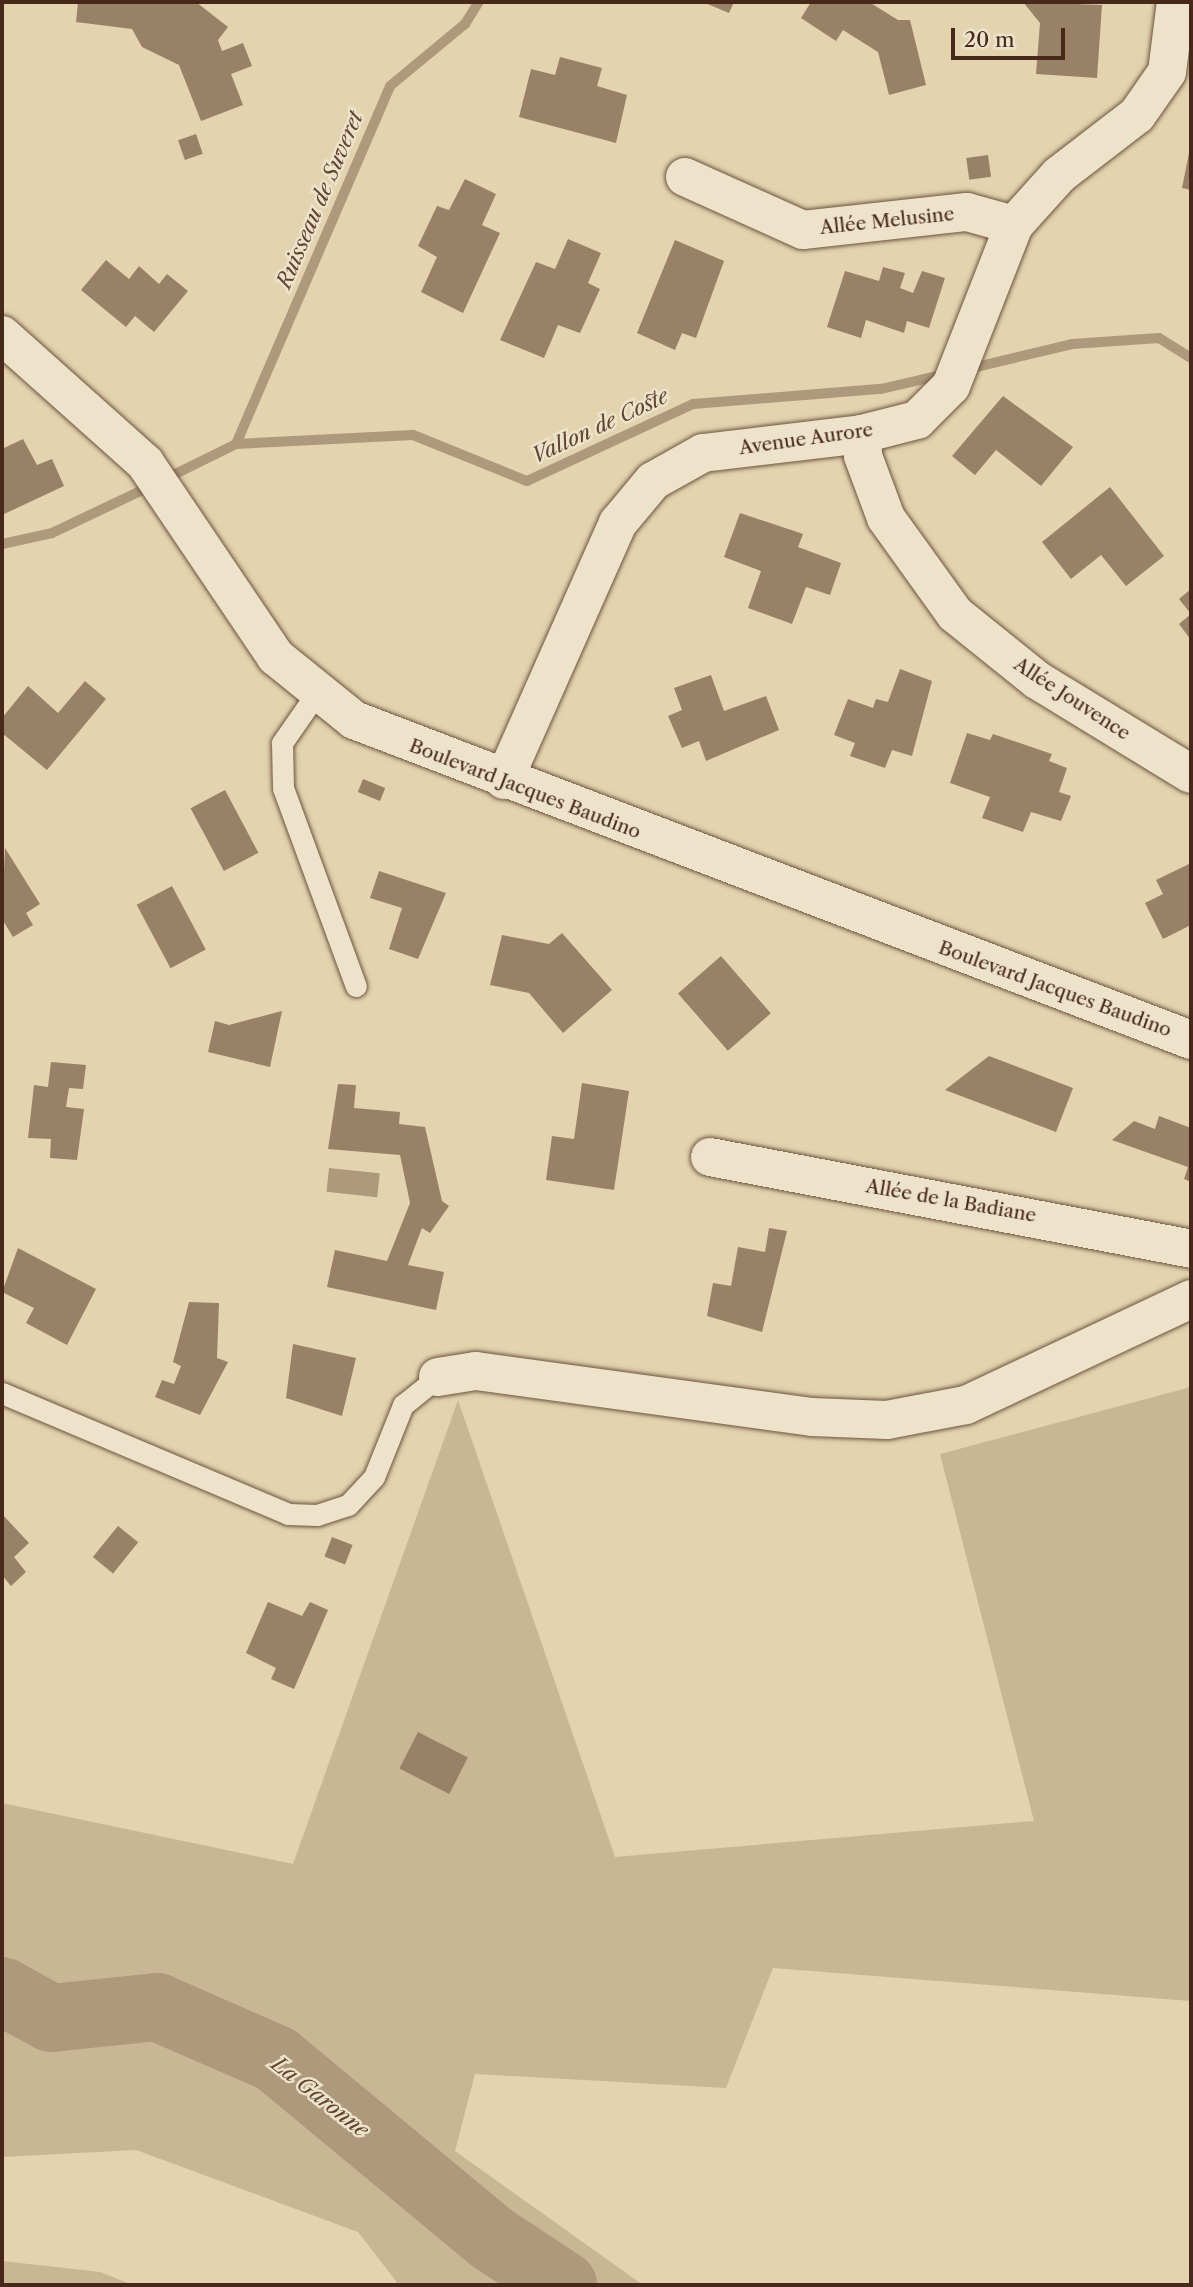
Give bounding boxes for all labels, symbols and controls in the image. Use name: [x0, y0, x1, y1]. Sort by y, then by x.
scale bar: [955, 14, 1069, 58]
text: 20 m: [964, 27, 1015, 52]
water label: Ruisseau de Suveret: [271, 108, 369, 292]
street label: Allée Melusine: [819, 203, 955, 239]
water label: Vallon de Coste: [528, 383, 672, 469]
street label: Avenue Aurore: [737, 418, 875, 460]
street label: Allée Jouvence: [1010, 653, 1134, 745]
street label: Boulevard Jacques Baudino: [406, 734, 644, 844]
street label: Boulevard Jacques Baudino: [935, 936, 1175, 1042]
street label: Allée de la Badiane: [864, 1175, 1038, 1227]
water label: La Garonne: [267, 2051, 373, 2143]

